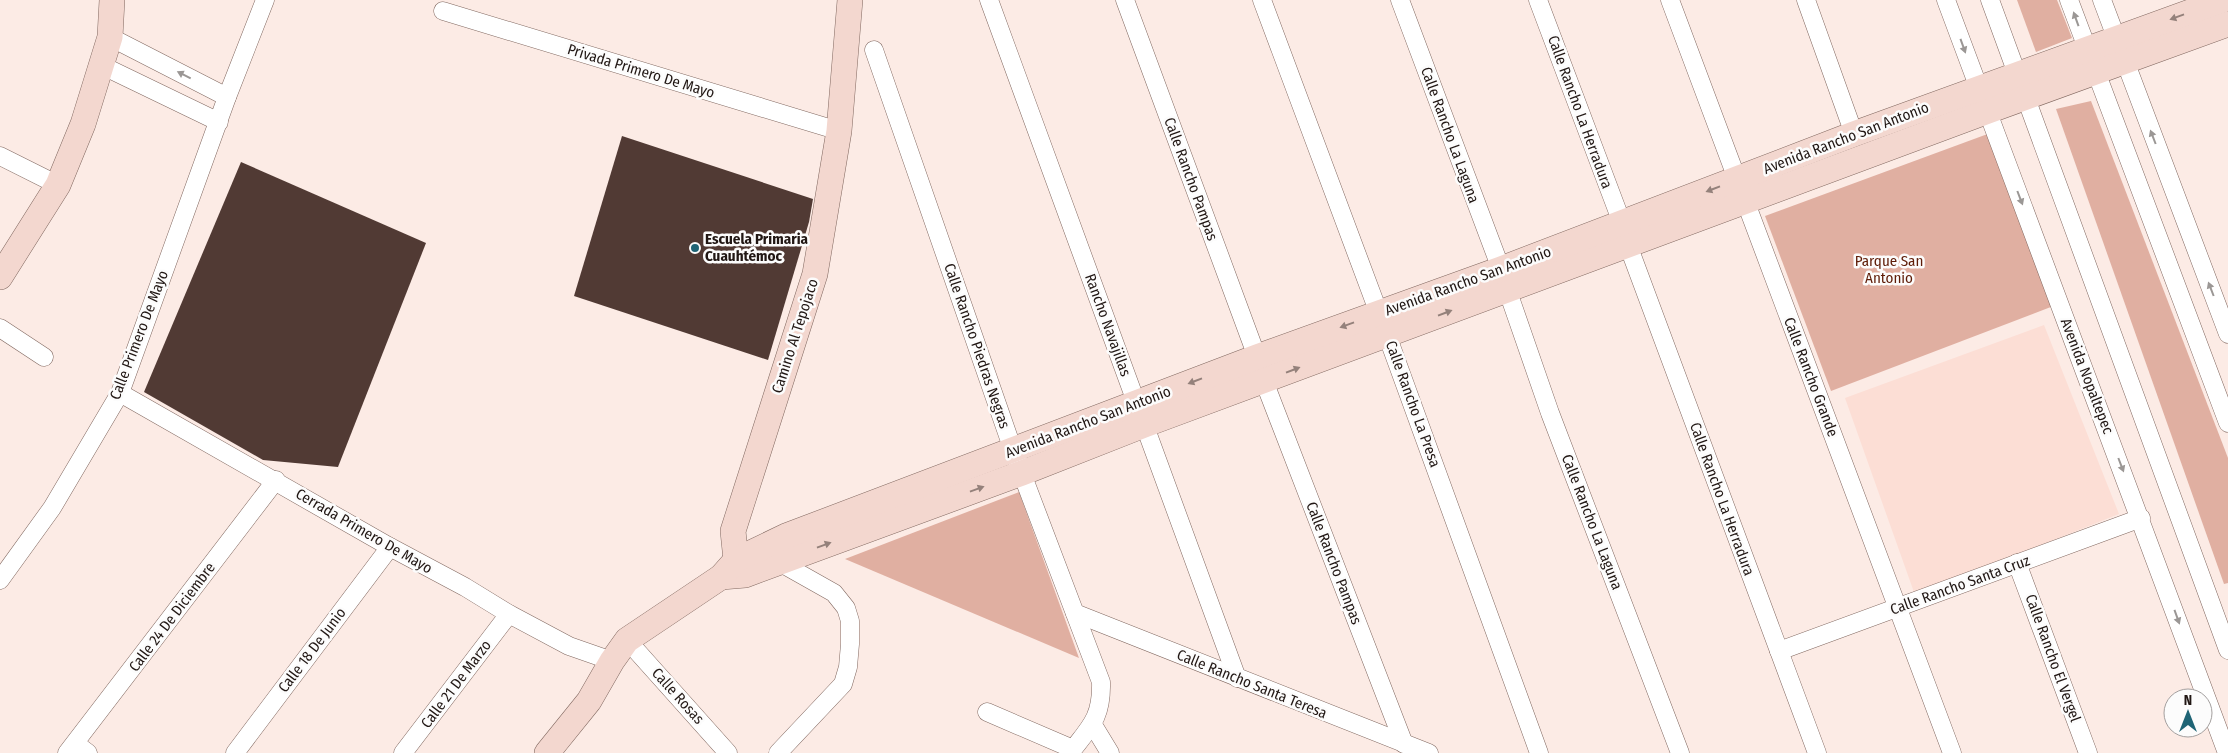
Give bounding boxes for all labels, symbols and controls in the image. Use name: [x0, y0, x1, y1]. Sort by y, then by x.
one-way arrow: [2072, 12, 2079, 27]
one-way arrow: [2169, 13, 2184, 21]
street label: Calle Rancho La Herradura: [1544, 33, 1616, 191]
one-way arrow: [1959, 39, 1967, 54]
street label: Privada Primero De Mayo: [565, 40, 717, 102]
street label: Calle Rancho La Laguna: [1417, 64, 1483, 206]
one-way arrow: [177, 71, 191, 79]
street label: Avenida Rancho San Antonio: [1761, 98, 1931, 178]
street label: Calle Rancho Pampas: [1160, 115, 1222, 243]
one-way arrow: [2149, 129, 2157, 144]
one-way arrow: [1705, 185, 1720, 193]
one-way arrow: [2017, 191, 2025, 205]
place label: Escuela Primaria Cuauhtémoc: [705, 230, 809, 265]
marker: Escuela Primaria Cuauhtémoc: [689, 242, 701, 254]
street label: Avenida Rancho San Antonio: [1382, 242, 1554, 320]
park label: Parque San Antonio: [1855, 252, 1923, 287]
street label: Calle Rancho Piedras Negras: [940, 261, 1014, 431]
street label: Calle Primero De Mayo: [106, 268, 172, 402]
street label: Rancho Navajillas: [1081, 271, 1135, 379]
street label: Camino Al Tepojaco: [768, 276, 822, 396]
one-way arrow: [2207, 281, 2215, 296]
one-way arrow: [1438, 309, 1453, 317]
street label: Calle Rancho Grande: [1780, 315, 1842, 439]
street label: Avenida Nopaltepec: [2057, 316, 2118, 437]
one-way arrow: [1340, 322, 1355, 329]
street label: Calle Rancho La Presa: [1382, 338, 1444, 470]
one-way arrow: [1286, 366, 1300, 374]
one-way arrow: [1187, 377, 1202, 385]
street label: Avenida Rancho San Antonio: [1003, 382, 1173, 462]
street label: Calle Rancho La Herradura: [1686, 420, 1758, 578]
street label: Calle Rancho La Laguna: [1558, 452, 1626, 592]
one-way arrow: [2118, 457, 2125, 472]
street label: Cerrada Primero De Mayo: [293, 485, 436, 578]
one-way arrow: [970, 485, 985, 493]
street label: Calle Rancho Pampas: [1302, 499, 1366, 627]
one-way arrow: [817, 541, 832, 548]
street label: Calle Rancho Santa Cruz: [1888, 551, 2032, 619]
street label: Calle 24 De Diciembre: [125, 559, 219, 675]
street label: Calle Rancho El Vergel: [2021, 592, 2085, 724]
street label: Calle 18 De Junio: [274, 604, 350, 696]
one-way arrow: [2173, 610, 2181, 625]
street label: Calle 21 De Marzo: [417, 636, 495, 732]
street label: Calle Rancho Santa Teresa: [1174, 646, 1330, 722]
street label: Calle Rosas: [648, 664, 708, 728]
north arrow: [2163, 688, 2213, 738]
text: N: [2184, 692, 2192, 709]

